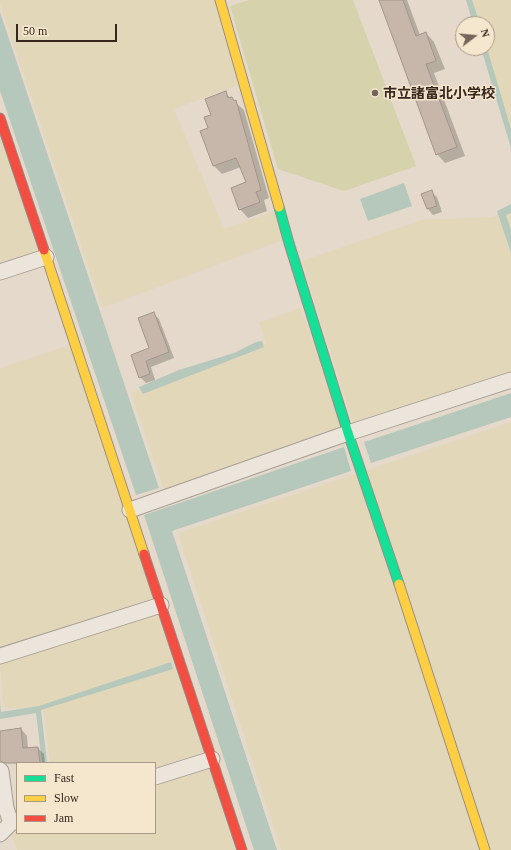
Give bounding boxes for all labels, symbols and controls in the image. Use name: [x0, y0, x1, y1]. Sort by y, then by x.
scale bar: [18, 16, 119, 42]
north arrow: [455, 16, 495, 56]
text: 50 m: [23, 24, 47, 38]
text: N: [479, 27, 492, 38]
place label: 市立諸富北小学校: [383, 85, 495, 101]
marker: 市立諸富北小学校: [370, 88, 380, 98]
legend: [16, 762, 156, 834]
text: Fast: [54, 771, 74, 785]
text: Slow: [54, 791, 79, 805]
text: Jam: [54, 811, 73, 825]

